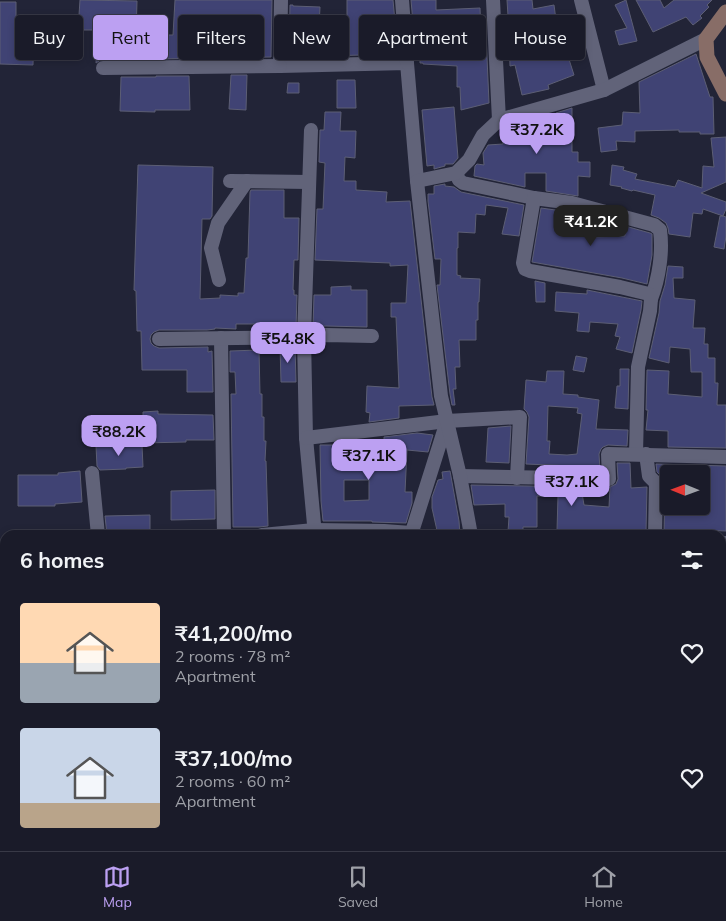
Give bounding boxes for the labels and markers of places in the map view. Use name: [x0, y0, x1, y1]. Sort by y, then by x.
pin: ₹37.2K: [496, 112, 578, 155]
pin: ₹41.2K: [550, 204, 632, 247]
pin: ₹54.8K: [247, 322, 329, 364]
pin: ₹88.2K: [78, 414, 160, 457]
pin: ₹37.1K: [328, 438, 410, 481]
pin: ₹37.1K: [531, 464, 613, 507]

